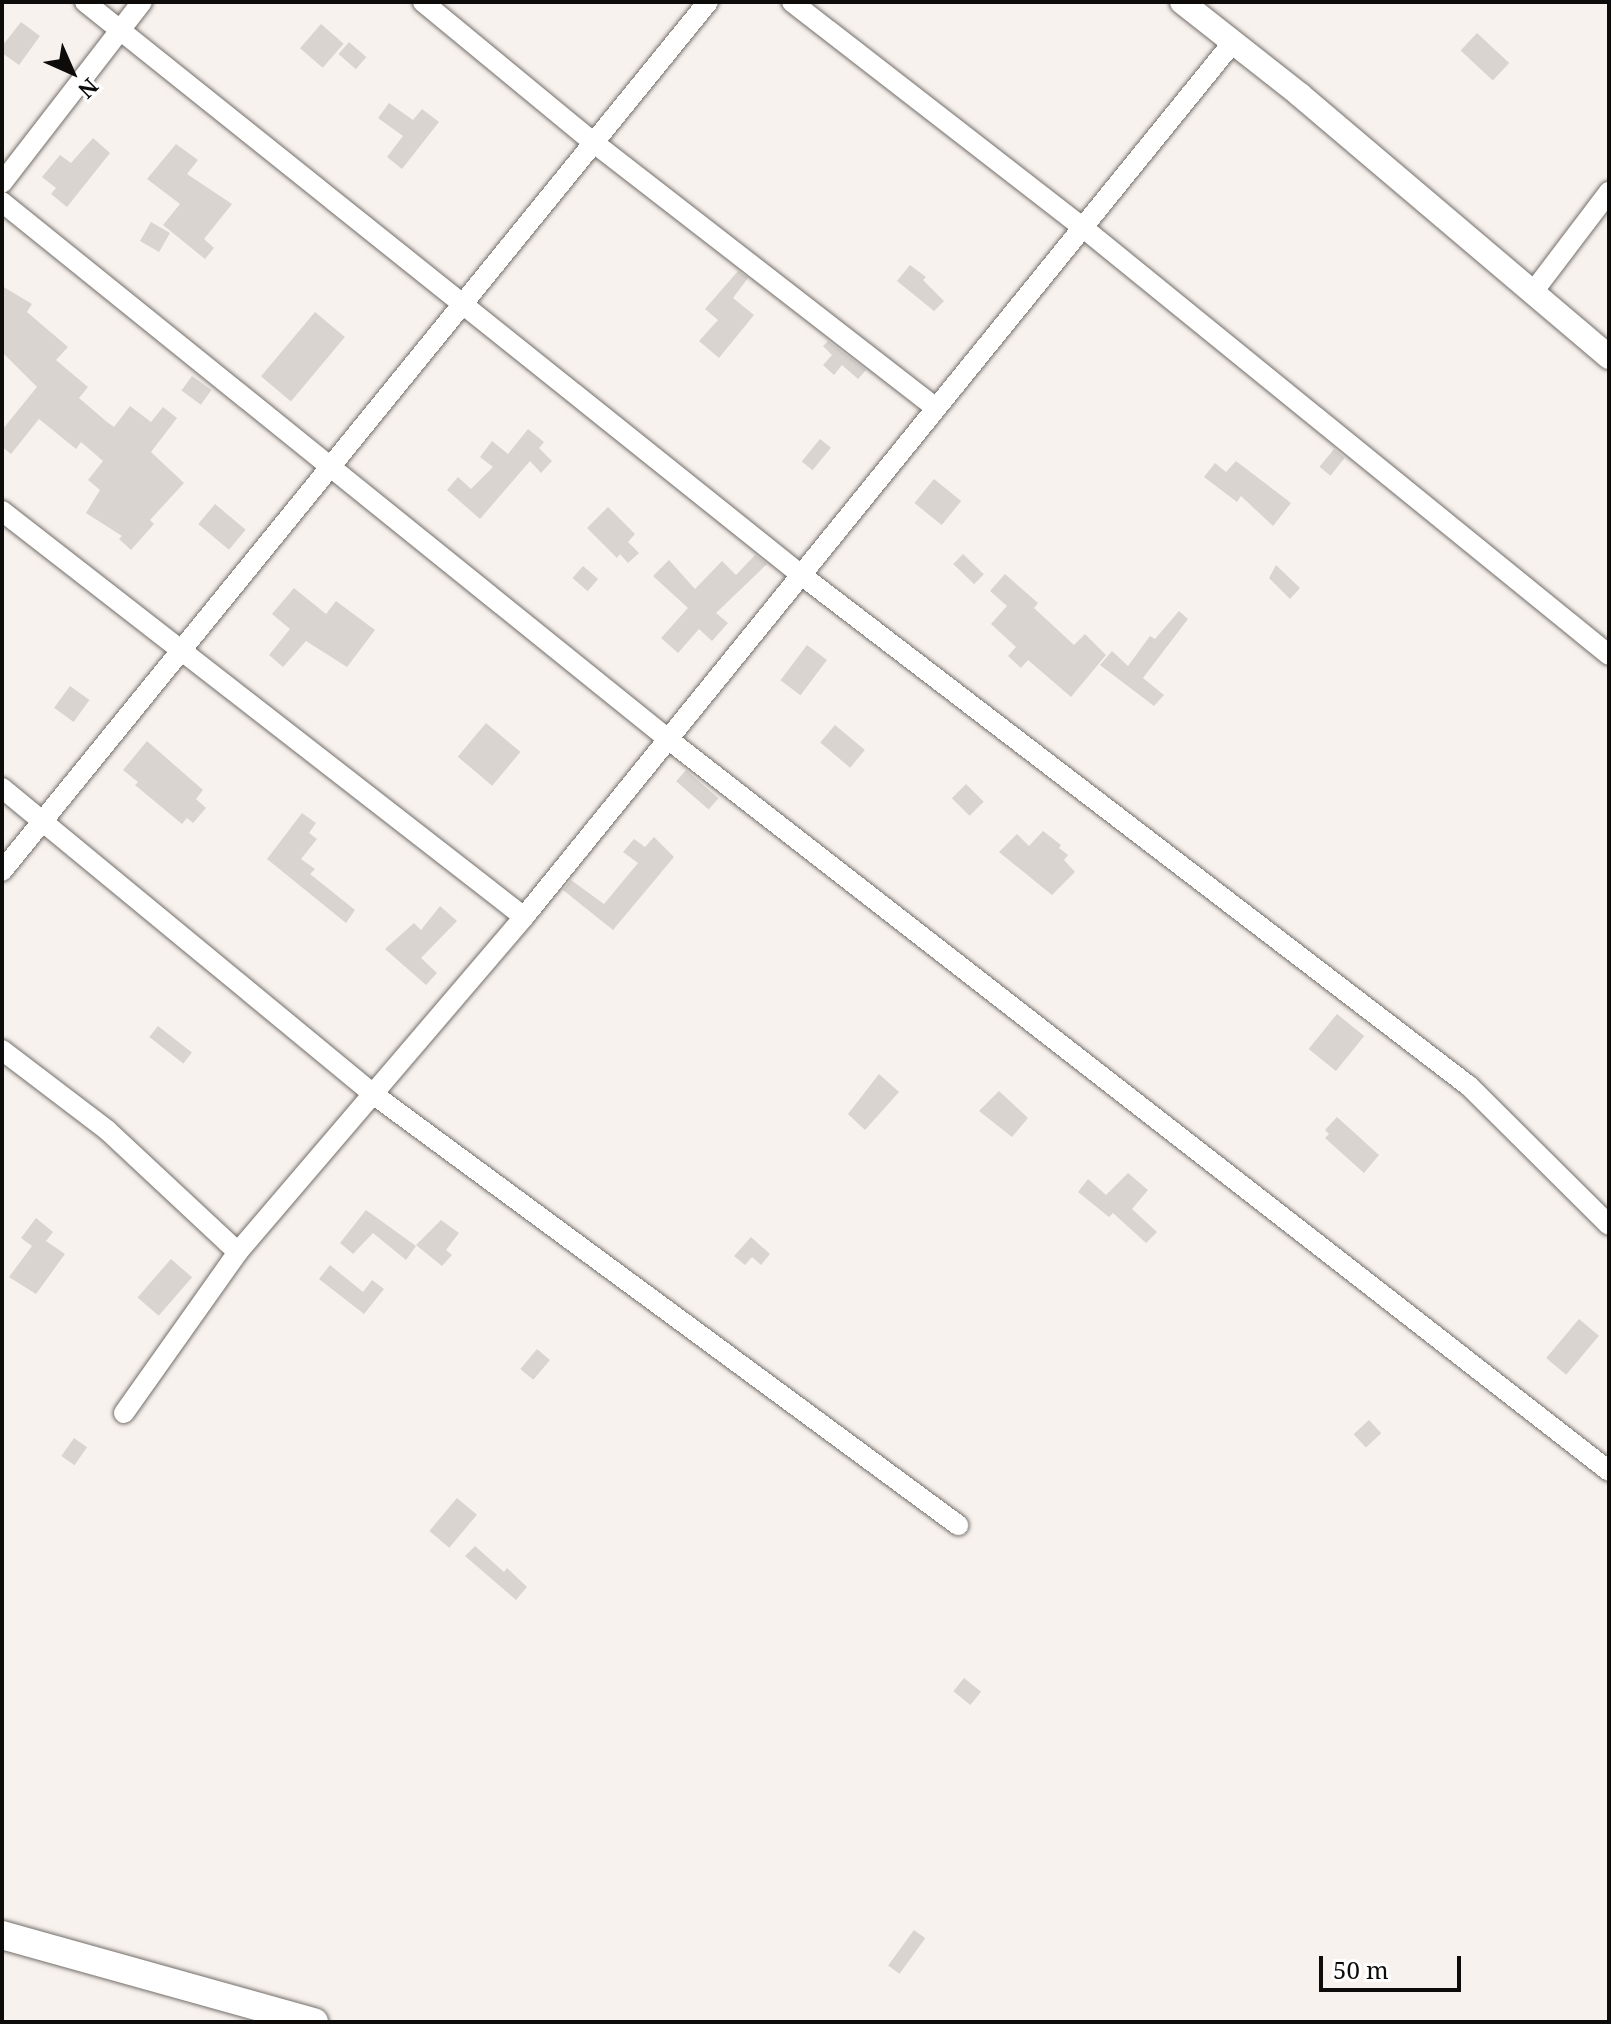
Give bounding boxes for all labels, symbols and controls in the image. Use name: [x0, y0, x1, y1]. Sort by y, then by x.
north arrow: [32, 32, 112, 112]
text: N: [72, 72, 106, 106]
scale bar: [1323, 1940, 1465, 1990]
text: 50 m: [1333, 1953, 1389, 1986]

